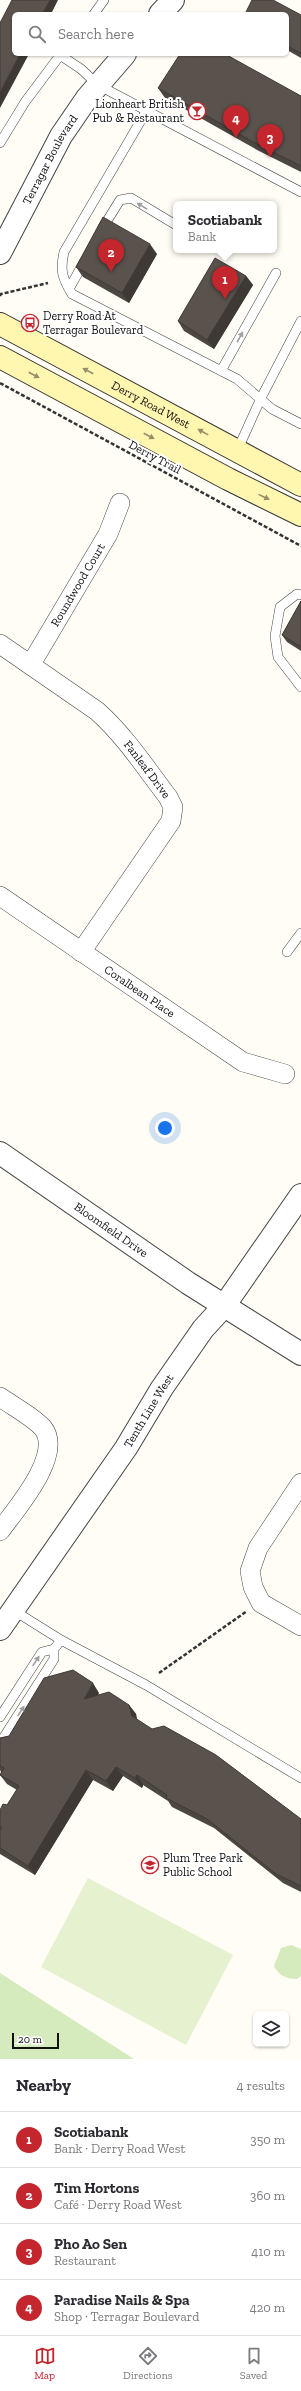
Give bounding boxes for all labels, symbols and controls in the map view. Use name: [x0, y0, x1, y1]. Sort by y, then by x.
search box: [12, 12, 289, 56]
icon: search: [26, 23, 48, 45]
text: Search here: [58, 25, 134, 43]
place label: Lionheart British Pub & Restaurant: [92, 97, 185, 125]
bar icon: Lionheart British Pub & Restaurant: [187, 101, 207, 121]
pin: 4: [223, 105, 249, 138]
street label: Terragar Boulevard: [20, 112, 81, 207]
pin: 3: [257, 124, 283, 157]
popup: [173, 201, 277, 253]
one-way arrow: [136, 202, 148, 209]
text: Scotiabank: [188, 211, 262, 229]
text: Bank: [188, 229, 216, 244]
pin: 2: [98, 239, 124, 272]
pin: 1: [212, 266, 238, 299]
place label: Derry Road At Terragar Boulevard: [43, 309, 144, 337]
bus stop icon: Derry Road At Terragar Boulevard: [20, 313, 40, 333]
one-way arrow: [236, 331, 243, 343]
one-way arrow: [83, 368, 94, 374]
one-way arrow: [29, 372, 40, 379]
street label: Derry Road West: [109, 378, 193, 432]
one-way arrow: [197, 429, 209, 436]
one-way arrow: [143, 433, 155, 440]
street label: Derry Trail: [126, 437, 184, 477]
one-way arrow: [259, 493, 270, 500]
street label: Roundwood Court: [48, 540, 108, 629]
street label: Fanleaf Drive: [121, 738, 174, 801]
street label: Coralbean Place: [102, 962, 178, 1021]
your location: [155, 1118, 175, 1138]
street label: Bloomfield Drive: [72, 1199, 151, 1260]
street label: Tenth Line West: [121, 1371, 177, 1450]
one-way arrow: [33, 1655, 40, 1667]
one-way arrow: [17, 1705, 25, 1716]
place label: Plum Tree Park Public School: [163, 1851, 244, 1879]
school or university icon: Plum Tree Park Public School: [140, 1855, 160, 1875]
map controls: [253, 2011, 289, 2047]
button: layers: [253, 2011, 289, 2047]
scale bar: [12, 2031, 59, 2050]
text: 20 m: [18, 2033, 42, 2046]
text: Nearby: [16, 2075, 71, 2095]
text: 4 results: [237, 2078, 285, 2093]
text: Scotiabank: [54, 2123, 128, 2141]
text: 1: [26, 2132, 32, 2147]
text: 350 m: [250, 2132, 285, 2147]
text: Bank · Derry Road West: [54, 2141, 185, 2156]
text: Tim Hortons: [54, 2179, 139, 2197]
text: 2: [26, 2188, 32, 2203]
text: 360 m: [250, 2188, 285, 2203]
text: Café · Derry Road West: [54, 2197, 182, 2212]
text: Pho Ao Sen: [54, 2235, 127, 2253]
text: 3: [26, 2244, 32, 2259]
text: 410 m: [251, 2244, 285, 2259]
text: Restaurant: [54, 2253, 116, 2268]
text: Paradise Nails & Spa: [54, 2291, 190, 2309]
text: 4: [25, 2300, 33, 2315]
text: 420 m: [250, 2300, 285, 2315]
text: Shop · Terragar Boulevard: [54, 2309, 199, 2324]
tab: Map: [34, 2345, 56, 2382]
tab: Directions: [123, 2345, 173, 2382]
tab: Saved: [240, 2345, 267, 2382]

